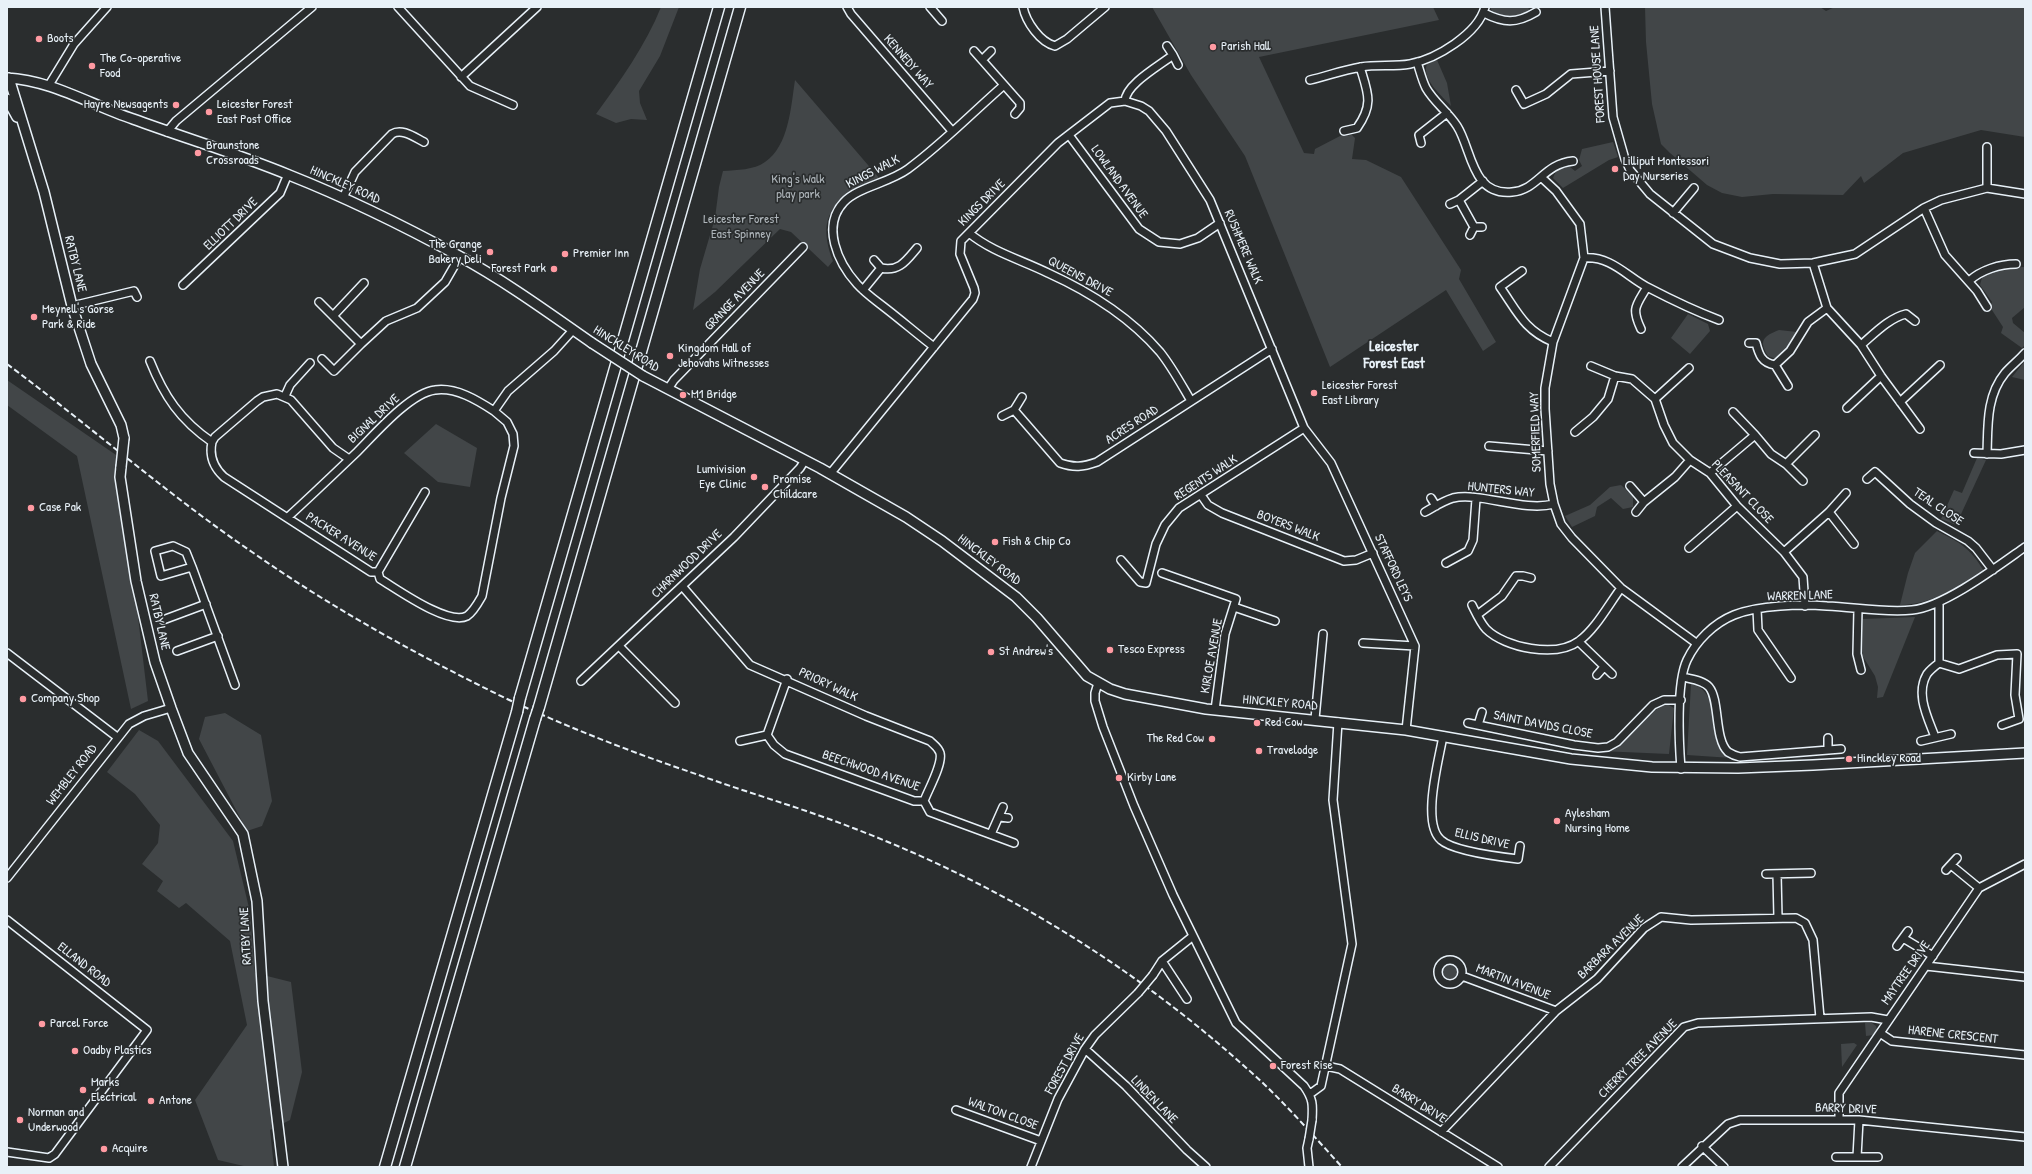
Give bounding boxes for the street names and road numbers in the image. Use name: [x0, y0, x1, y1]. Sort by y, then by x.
street label: FOREST HOUSE LANE: [1587, 25, 1609, 123]
street label: KENNEDY WAY: [880, 32, 936, 92]
street label: LOWLAND AVENUE: [1087, 142, 1151, 222]
street label: KINGS WALK: [844, 152, 902, 192]
street label: HINCKLEY ROAD: [308, 163, 382, 207]
street label: KINGS DRIVE: [955, 176, 1009, 230]
street label: ELLIOTT DRIVE: [201, 194, 261, 254]
street label: RUSHMERE WALK: [1220, 207, 1266, 287]
street label: RATBY LANE: [60, 234, 90, 294]
street label: QUEENS DRIVE: [1045, 253, 1115, 301]
street label: GRANGE AVENUE: [702, 266, 768, 334]
street label: HINCKLEY ROAD: [590, 323, 662, 375]
street label: BIGNAL DRIVE: [345, 391, 403, 447]
street label: SOMERFIELD WAY: [1527, 392, 1545, 472]
street label: ACRES ROAD: [1103, 402, 1161, 448]
street label: REGENTS WALK: [1172, 452, 1240, 504]
street label: PLEASANT CLOSE: [1708, 457, 1776, 527]
street label: HUNTERS WAY: [1467, 479, 1535, 501]
street label: TEAL CLOSE: [1910, 485, 1966, 529]
street label: BOYERS WALK: [1254, 507, 1322, 545]
street label: PACKER AVENUE: [303, 509, 379, 565]
street label: CHARNWOOD DRIVE: [648, 526, 726, 602]
street label: HINCKLEY ROAD: [954, 531, 1024, 589]
street label: STAFFORD LEYS: [1371, 532, 1415, 604]
street label: WARREN LANE: [1767, 587, 1833, 605]
street label: RATBY LANE: [145, 592, 173, 652]
street label: KIRLOE AVENUE: [1198, 617, 1226, 695]
street label: PRIORY WALK: [796, 665, 860, 705]
street label: HINCKLEY ROAD: [1242, 692, 1318, 714]
street label: SAINT DAVIDS CLOSE: [1492, 708, 1594, 742]
street label: WEMBLEY ROAD: [43, 741, 101, 809]
street label: BEECHWOOD AVENUE: [820, 747, 922, 795]
street label: ELLIS DRIVE: [1453, 825, 1511, 853]
street label: RATBY LANE: [237, 907, 255, 965]
street label: BARBARA AVENUE: [1575, 911, 1647, 983]
street label: MAYTREE DRIVE: [1878, 938, 1934, 1008]
street label: ELLAND ROAD: [54, 939, 114, 991]
street label: MARTIN AVENUE: [1474, 961, 1552, 1003]
street label: CHERRY TREE AVENUE: [1595, 1016, 1681, 1102]
street label: HARENE CRESCENT: [1907, 1023, 1999, 1047]
street label: FOREST DRIVE: [1042, 1031, 1088, 1097]
street label: LINDEN LANE: [1127, 1073, 1181, 1127]
street label: BARRY DRIVE: [1389, 1081, 1449, 1127]
street label: WALTON CLOSE: [966, 1094, 1040, 1134]
street label: BARRY DRIVE: [1815, 1100, 1877, 1118]

